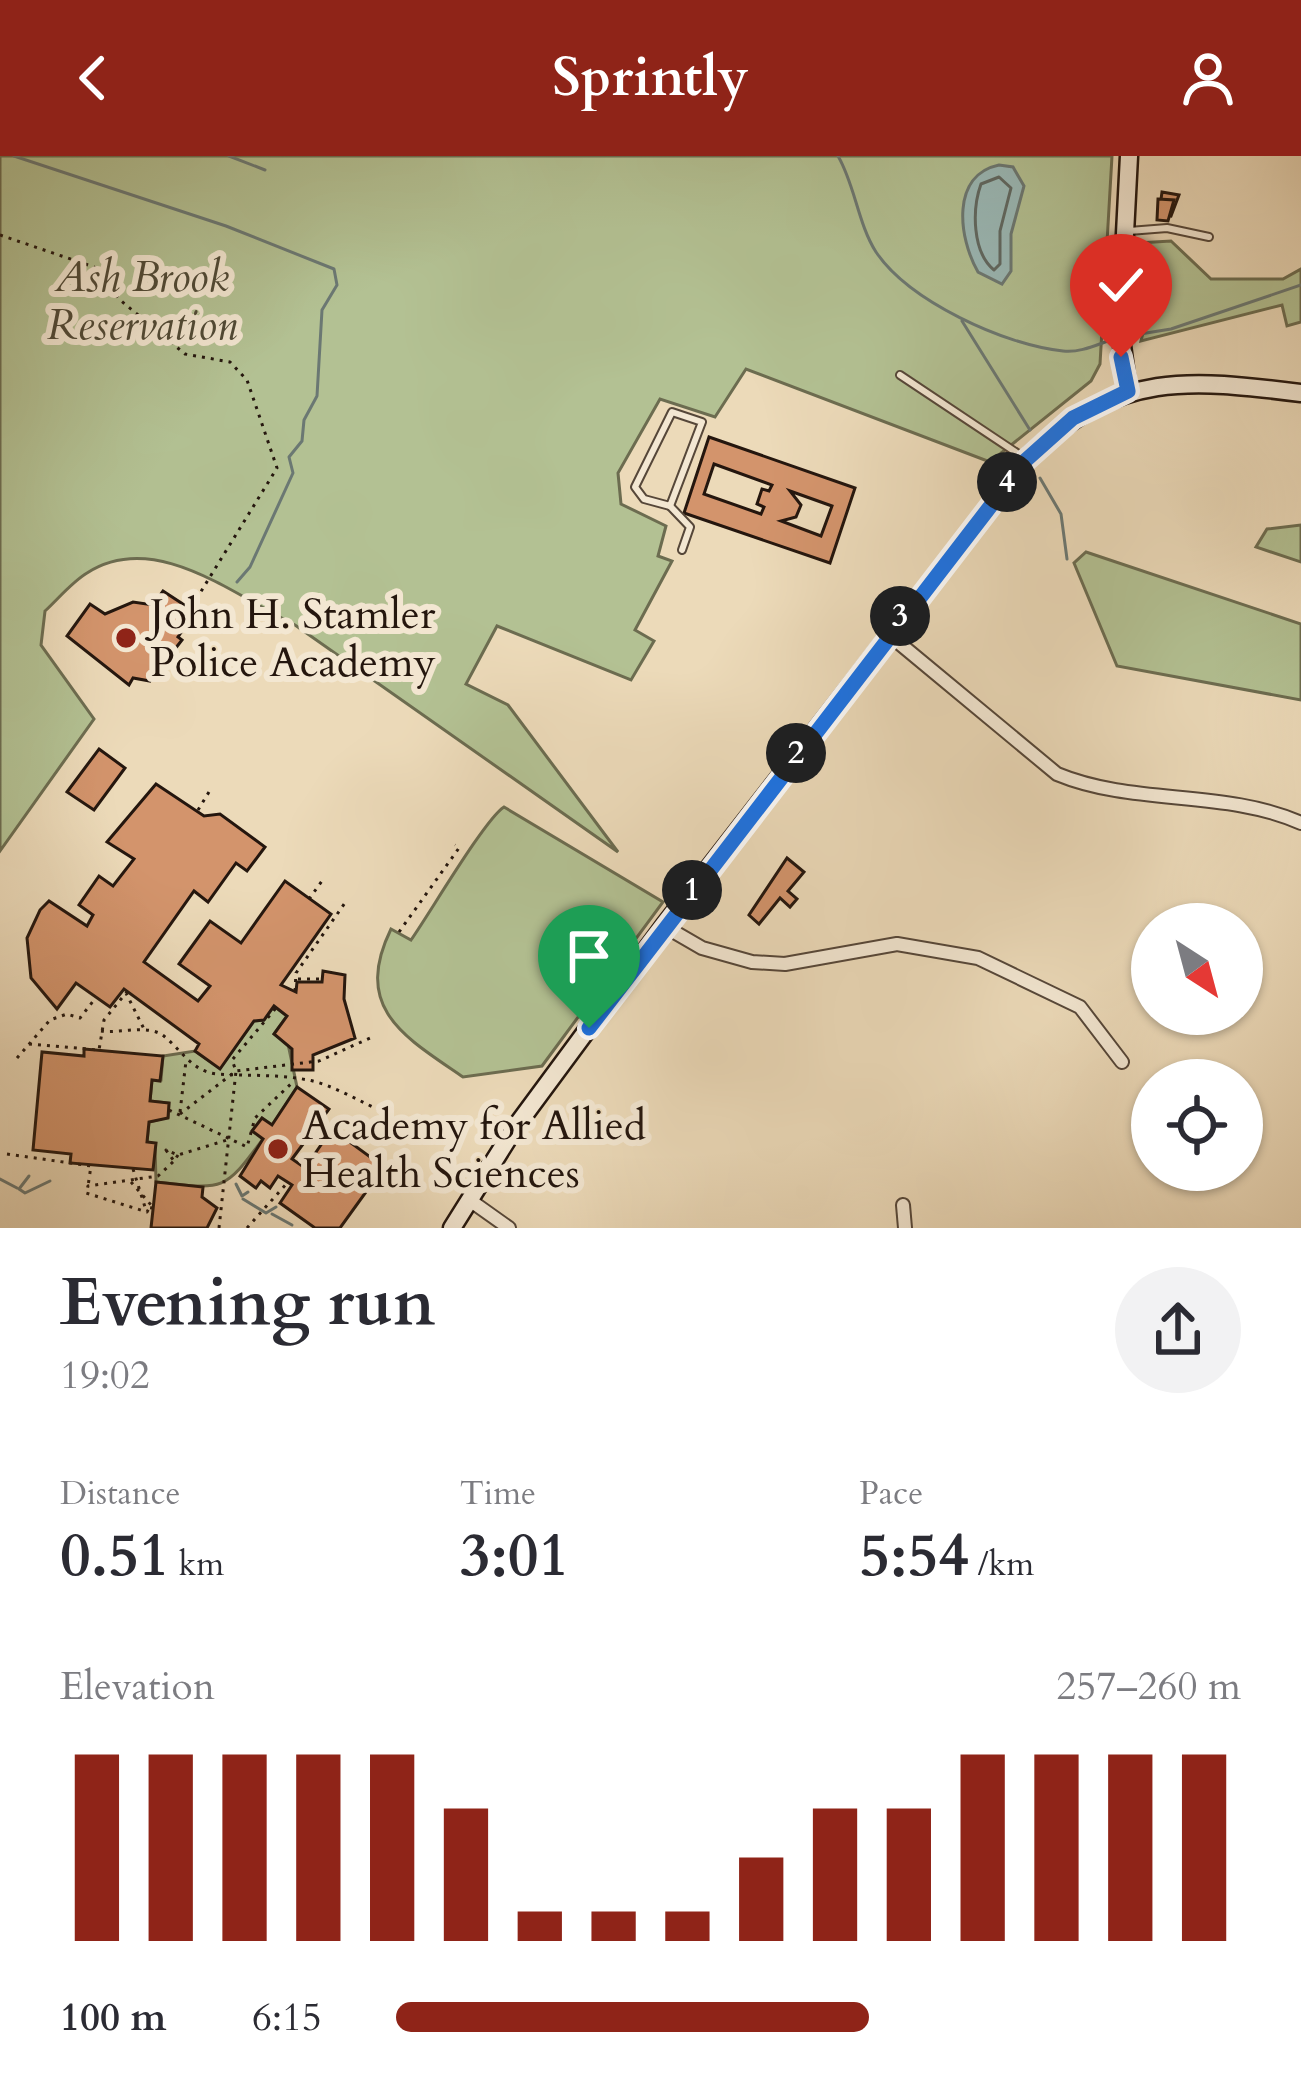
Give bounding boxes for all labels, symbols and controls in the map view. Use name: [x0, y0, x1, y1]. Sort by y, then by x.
text: Sprintly: [552, 42, 749, 115]
icon: back: [60, 45, 126, 111]
icon: person: [1175, 45, 1241, 111]
pin: [1070, 234, 1172, 357]
park label: Ash Brook Reservation: [47, 249, 238, 354]
icon: check: [1088, 252, 1154, 318]
pin: 4: [977, 452, 1037, 512]
text: 4: [999, 459, 1015, 504]
place label: John H. Stamler Police Academy: [144, 586, 436, 691]
pin: 3: [870, 586, 930, 646]
text: 3: [892, 593, 908, 638]
marker: John H. Stamler Police Academy: [113, 625, 139, 651]
pin: 2: [766, 723, 826, 783]
text: 2: [788, 730, 804, 775]
pin: 1: [662, 860, 722, 920]
text: 1: [684, 867, 700, 912]
north arrow: [1131, 903, 1263, 1035]
map controls: [1131, 903, 1263, 1191]
pin: [538, 905, 640, 1028]
icon: arrive: [556, 923, 622, 989]
button: locate: [1131, 1059, 1263, 1191]
place label: Academy for Allied Health Sciences: [302, 1097, 646, 1202]
marker: Academy for Allied Health Sciences: [265, 1136, 291, 1162]
text: Evening run: [60, 1259, 435, 1348]
button: share: [1115, 1267, 1241, 1393]
text: 19:02: [60, 1349, 150, 1402]
text: Distance: [60, 1471, 181, 1516]
text: Time: [460, 1471, 536, 1516]
text: Pace: [859, 1471, 923, 1516]
text: 0.51: [60, 1516, 170, 1597]
text: 3:01: [460, 1516, 569, 1597]
text: 5:54: [859, 1516, 969, 1597]
text: km: [170, 1542, 224, 1587]
text: /km: [969, 1542, 1034, 1587]
text: Elevation: [60, 1660, 215, 1713]
text: 257–260 m: [1056, 1660, 1241, 1713]
text: 100 m: [60, 1991, 166, 2044]
text: 6:15: [252, 1991, 322, 2044]

